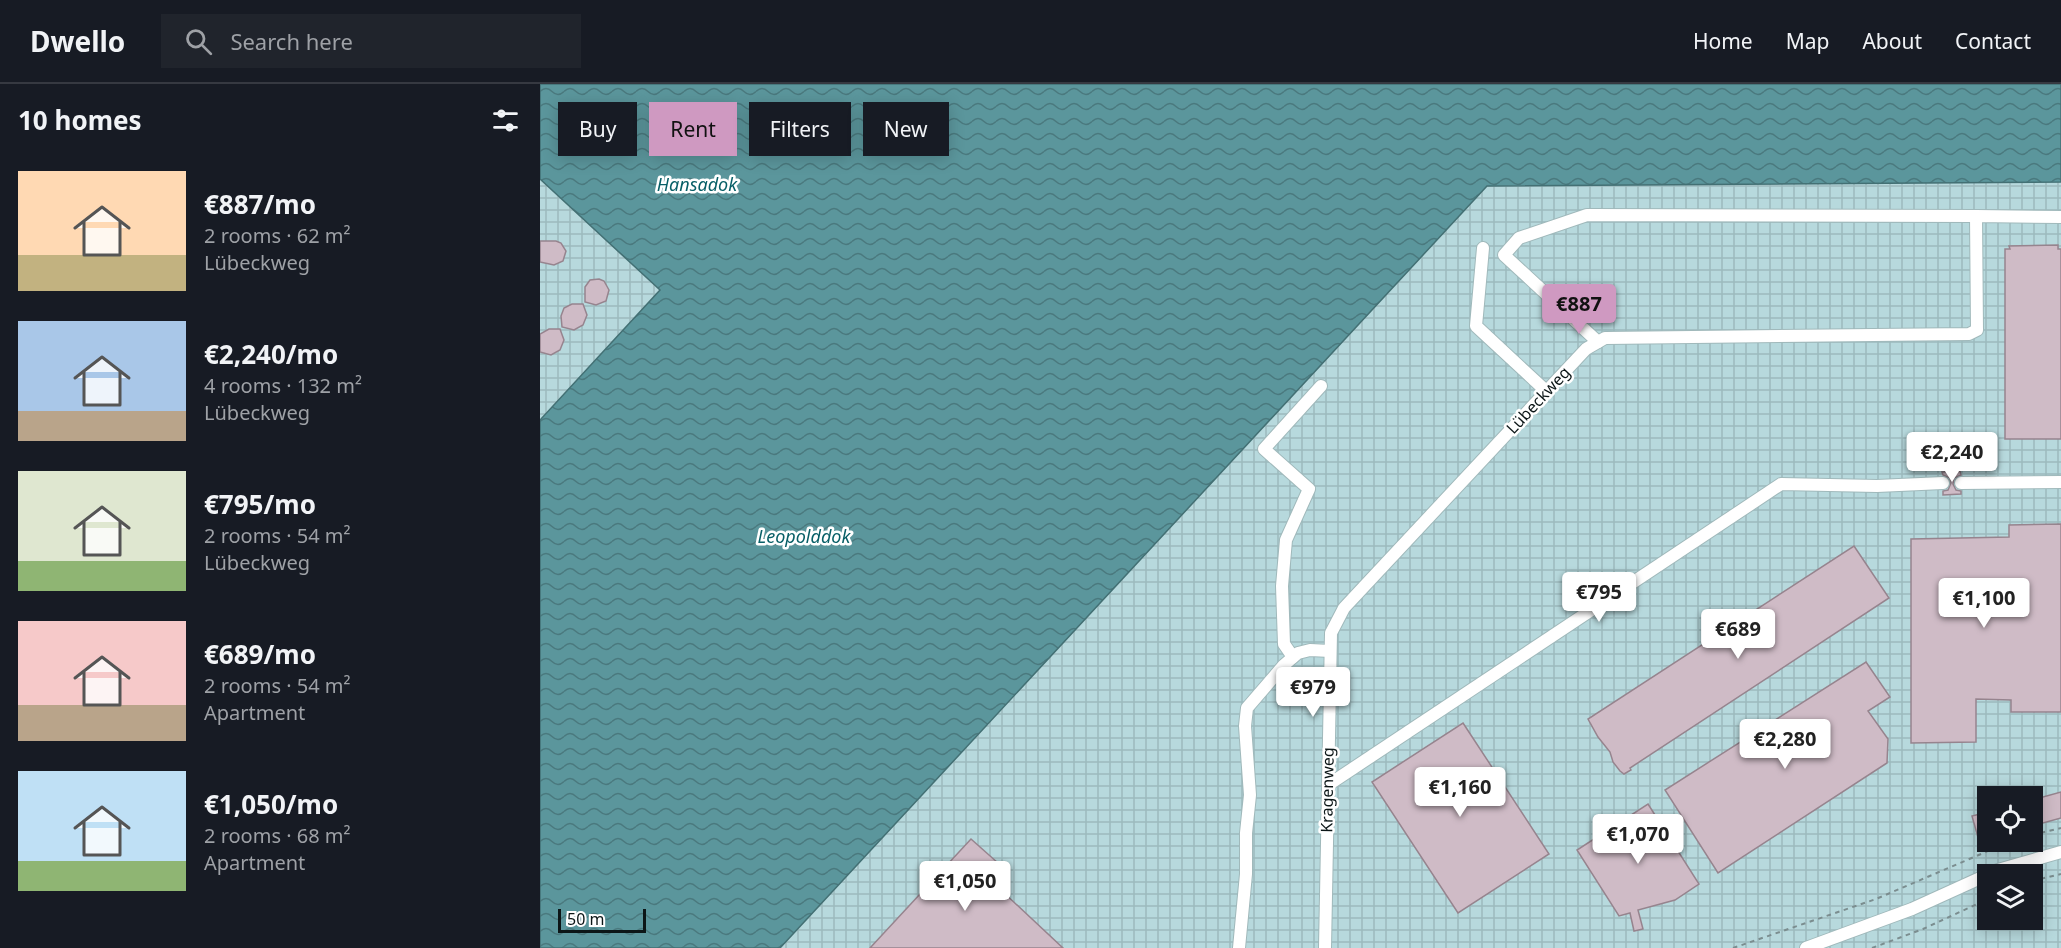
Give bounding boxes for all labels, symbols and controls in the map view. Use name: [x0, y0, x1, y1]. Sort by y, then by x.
search box: [161, 14, 581, 68]
text: Dwello: [30, 22, 125, 60]
icon: search: [182, 25, 215, 58]
text: Search here: [230, 26, 353, 56]
text: Home: [1693, 27, 1753, 55]
text: Map: [1786, 27, 1829, 55]
text: About: [1862, 27, 1922, 55]
text: Contact: [1955, 27, 2031, 55]
text: 10 homes: [18, 102, 142, 138]
chip: Buy: [558, 102, 637, 156]
chip: Rent: [649, 102, 737, 156]
chip: Filters: [749, 102, 851, 156]
chip: New: [863, 102, 949, 156]
icon: filters: [489, 104, 522, 137]
water label: Hansadok: [657, 172, 738, 196]
text: €887/mo: [204, 186, 316, 222]
icon: home: [66, 195, 138, 267]
text: 2 rooms · 62 m²: [204, 222, 351, 249]
text: Lübeckweg: [204, 249, 310, 276]
pin: €887: [1543, 284, 1615, 335]
text: €887: [1556, 290, 1602, 317]
text: €2,240/mo: [204, 336, 338, 372]
icon: home: [66, 345, 138, 417]
street label: Lübeckweg: [1501, 361, 1575, 439]
text: 4 rooms · 132 m²: [204, 372, 362, 399]
text: Lübeckweg: [204, 399, 310, 426]
pin: €2,240: [1903, 432, 2001, 483]
text: €2,240: [1921, 438, 1983, 465]
text: €795/mo: [204, 486, 316, 522]
icon: home: [66, 495, 138, 567]
text: 2 rooms · 54 m²: [204, 522, 351, 549]
water label: Leopolddok: [758, 524, 851, 548]
text: Lübeckweg: [204, 549, 310, 576]
pin: €795: [1563, 572, 1635, 623]
text: €795: [1576, 578, 1622, 605]
pin: €1,100: [1935, 578, 2033, 629]
text: €1,100: [1953, 584, 2015, 611]
pin: €689: [1702, 609, 1774, 660]
text: €689: [1715, 615, 1761, 642]
text: €689/mo: [204, 636, 316, 672]
icon: home: [66, 645, 138, 717]
pin: €979: [1277, 667, 1349, 718]
text: 2 rooms · 54 m²: [204, 672, 351, 699]
text: €979: [1290, 673, 1336, 700]
text: Apartment: [204, 699, 305, 726]
pin: €2,280: [1736, 719, 1834, 770]
text: €2,280: [1754, 725, 1816, 752]
street label: Kragenweg: [1315, 747, 1339, 833]
pin: €1,160: [1411, 767, 1509, 818]
text: €1,160: [1429, 773, 1491, 800]
text: €1,050/mo: [204, 786, 338, 822]
map controls: [1977, 786, 2043, 930]
button: locate: [1977, 786, 2043, 852]
icon: home: [66, 795, 138, 867]
pin: €1,070: [1589, 814, 1687, 865]
text: €1,070: [1607, 820, 1669, 847]
text: 2 rooms · 68 m²: [204, 822, 351, 849]
text: Apartment: [204, 849, 305, 876]
pin: €1,050: [916, 861, 1014, 912]
button: layers: [1977, 864, 2043, 930]
text: €1,050: [934, 867, 996, 894]
scale bar: [558, 906, 646, 934]
text: 50 m: [567, 908, 604, 930]

